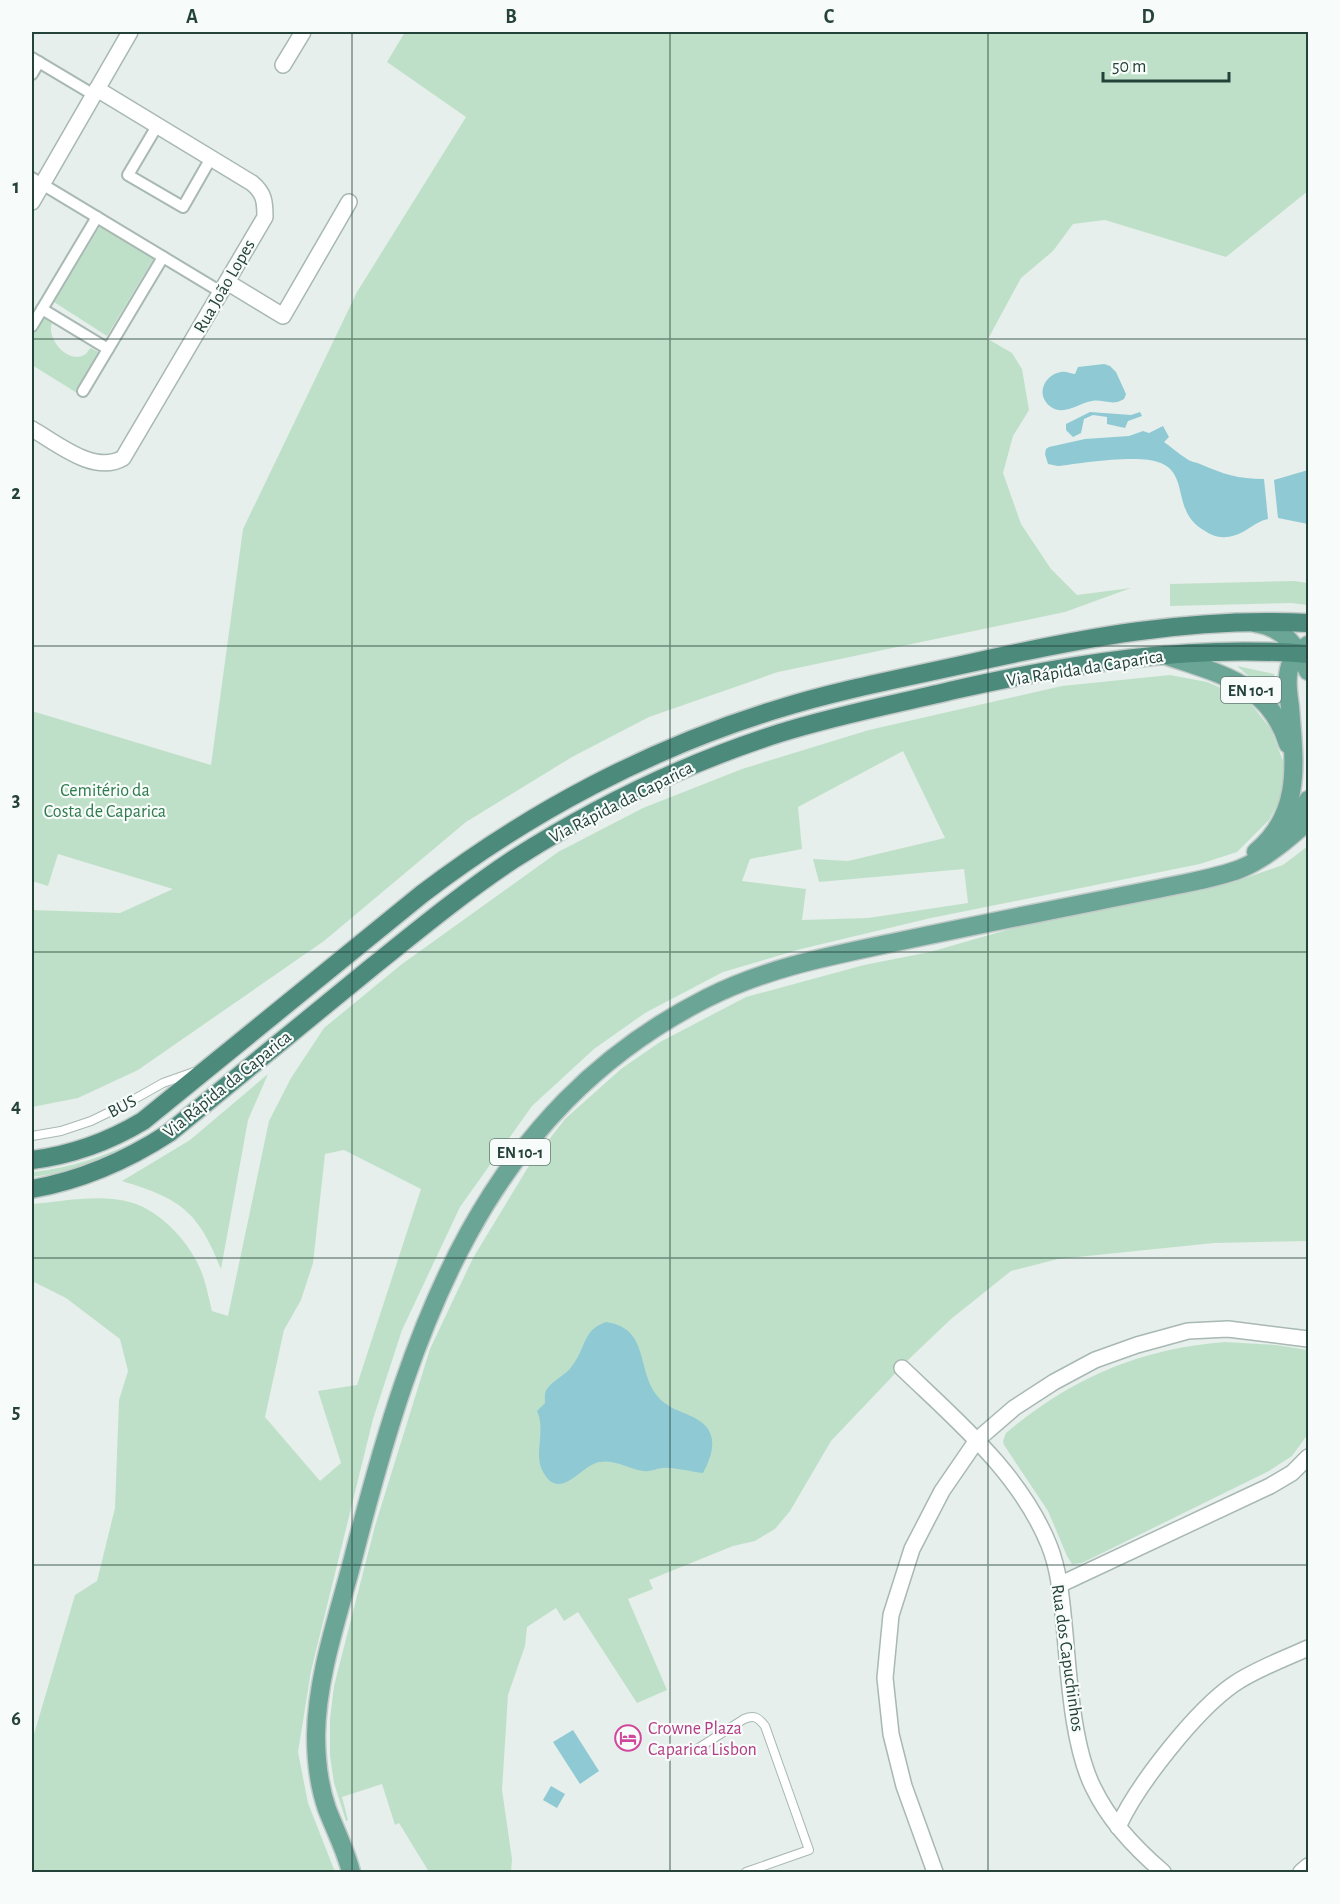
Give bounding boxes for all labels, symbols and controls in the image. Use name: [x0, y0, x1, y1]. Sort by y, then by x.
text: A: [186, 7, 198, 27]
text: B: [505, 7, 517, 27]
text: C: [824, 7, 835, 27]
text: D: [1141, 7, 1155, 27]
scale bar: [1103, 45, 1229, 83]
text: 50 m: [1112, 58, 1146, 76]
text: 1: [12, 177, 20, 197]
street label: Rua João Lopes: [191, 237, 259, 336]
text: 2: [11, 483, 21, 503]
street label: Via Rápida da Caparica: [1005, 648, 1165, 690]
road number: EN 10-1: [1221, 677, 1281, 703]
street label: Via Rápida da Caparica: [547, 759, 696, 847]
park label: Cemitério da Costa de Caparica: [44, 782, 166, 821]
text: 3: [12, 790, 20, 810]
street label: Via Rápida da Caparica: [160, 1028, 295, 1142]
street label: BUS: [105, 1092, 140, 1122]
text: 4: [11, 1096, 21, 1116]
road number: EN 10-1: [490, 1139, 550, 1165]
text: 5: [12, 1402, 20, 1422]
street label: Rua dos Capuchinhos: [1048, 1583, 1086, 1733]
text: 6: [11, 1709, 21, 1729]
place label: Crowne Plaza Caparica Lisbon: [648, 1720, 757, 1759]
hotel icon: Crowne Plaza Caparica Lisbon: [613, 1723, 643, 1753]

